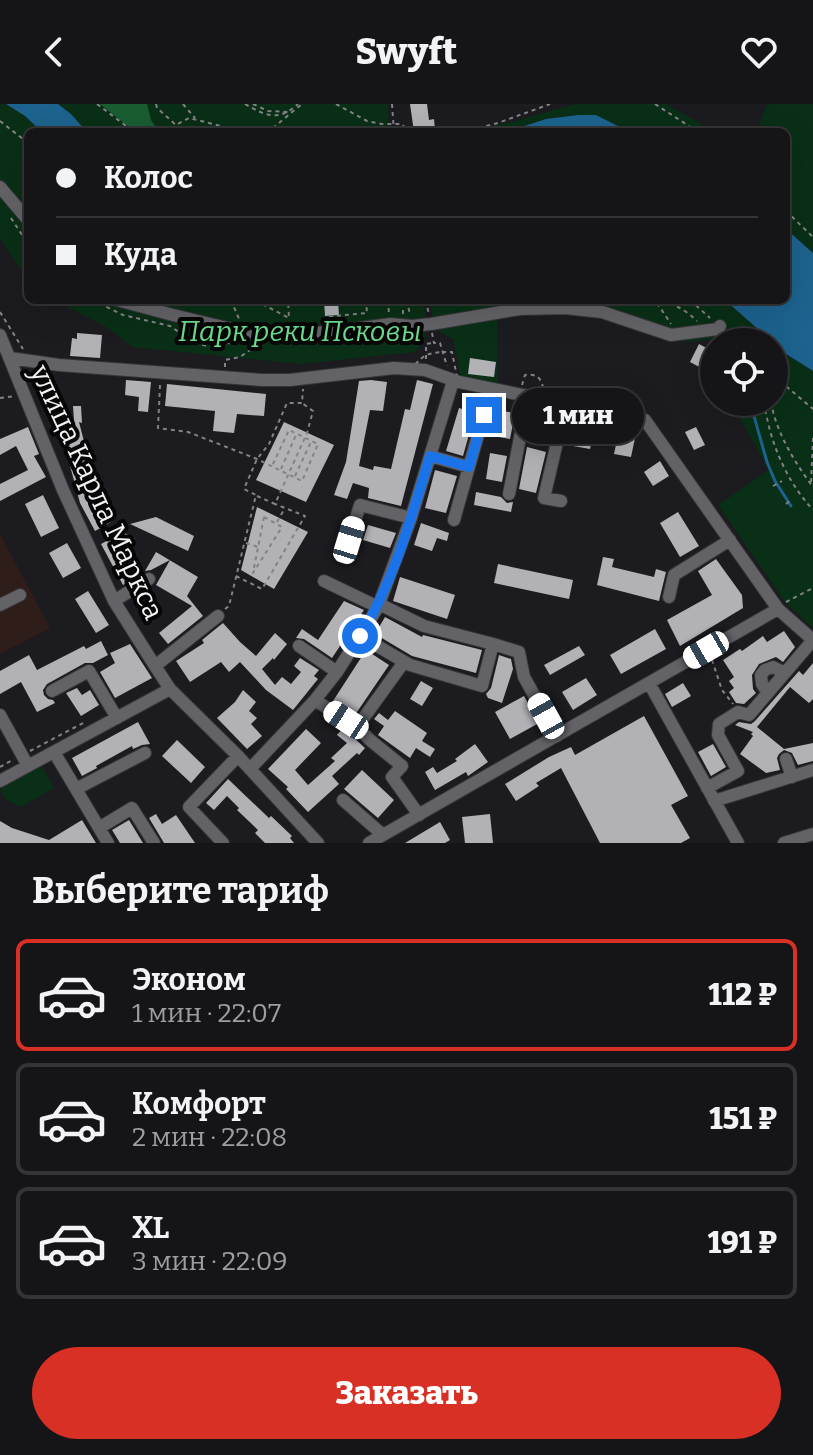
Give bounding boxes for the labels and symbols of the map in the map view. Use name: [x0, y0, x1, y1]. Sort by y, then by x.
park label: Парк реки Псковы: [178, 315, 422, 348]
street label: улица Карла Маркса: [23, 359, 171, 625]
callout: 1 мин: [512, 387, 644, 443]
route end: [466, 397, 502, 433]
car: [331, 514, 367, 566]
route start: [342, 618, 378, 654]
car: [679, 628, 733, 672]
car: [524, 689, 568, 743]
car: [319, 697, 373, 743]

